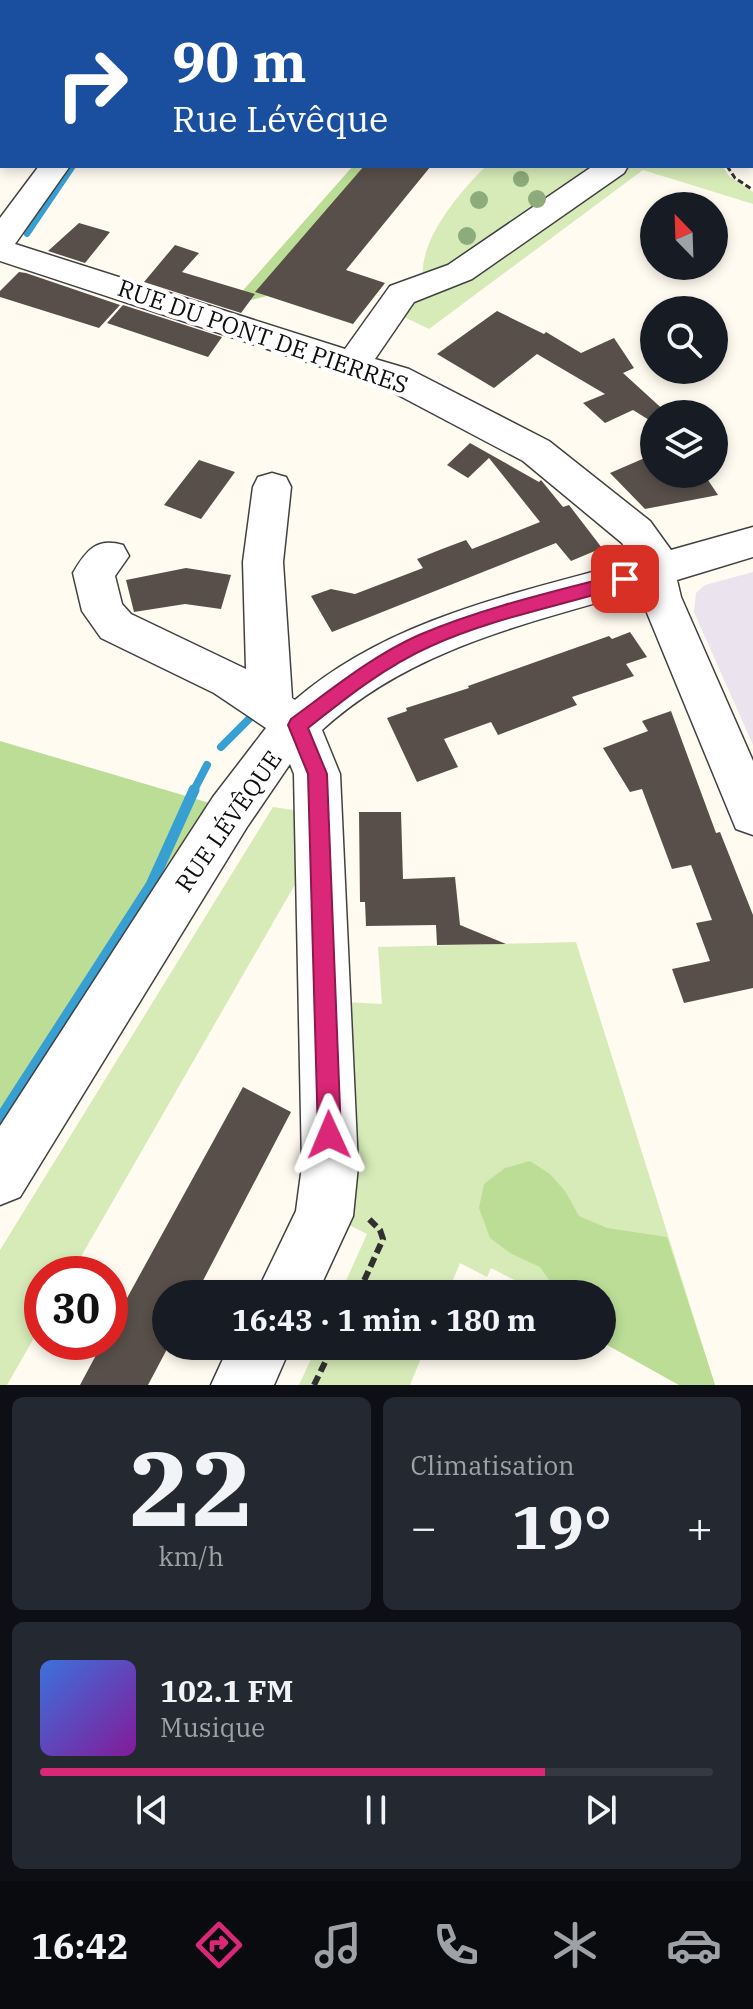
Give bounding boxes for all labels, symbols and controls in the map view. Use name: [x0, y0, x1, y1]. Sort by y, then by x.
text: 90 m: [172, 25, 307, 97]
icon: right: [40, 32, 144, 136]
text: Rue Lévêque: [172, 95, 388, 142]
north arrow: [640, 192, 728, 280]
map controls: [640, 192, 728, 488]
street label: RUE DU PONT DE PIERRES: [114, 271, 412, 401]
button: search: [640, 296, 728, 384]
button: layers: [640, 400, 728, 488]
pin: [591, 545, 659, 613]
icon: arrive: [603, 557, 647, 601]
street label: RUE LÉVÊQUE: [167, 744, 289, 898]
position arrow: [287, 1093, 371, 1177]
speed limit sign: 30: [24, 1256, 128, 1360]
text: 16:43 · 1 min · 180 m: [232, 1300, 536, 1339]
text: 22: [129, 1419, 254, 1555]
text: Climatisation: [411, 1448, 575, 1482]
text: 19°: [512, 1487, 612, 1566]
text: −: [411, 1498, 437, 1555]
text: +: [687, 1498, 713, 1555]
text: km/h: [158, 1539, 224, 1573]
text: 102.1 FM: [160, 1671, 293, 1710]
text: Musique: [160, 1710, 265, 1744]
icon: previous: [130, 1788, 174, 1832]
icon: pause: [354, 1788, 398, 1832]
icon: next: [579, 1788, 623, 1832]
icon: directions: [191, 1917, 247, 1973]
icon: music: [310, 1917, 366, 1973]
icon: phone: [428, 1917, 484, 1973]
icon: climate: [547, 1917, 603, 1973]
icon: car: [666, 1917, 722, 1973]
text: 16:42: [31, 1922, 129, 1969]

